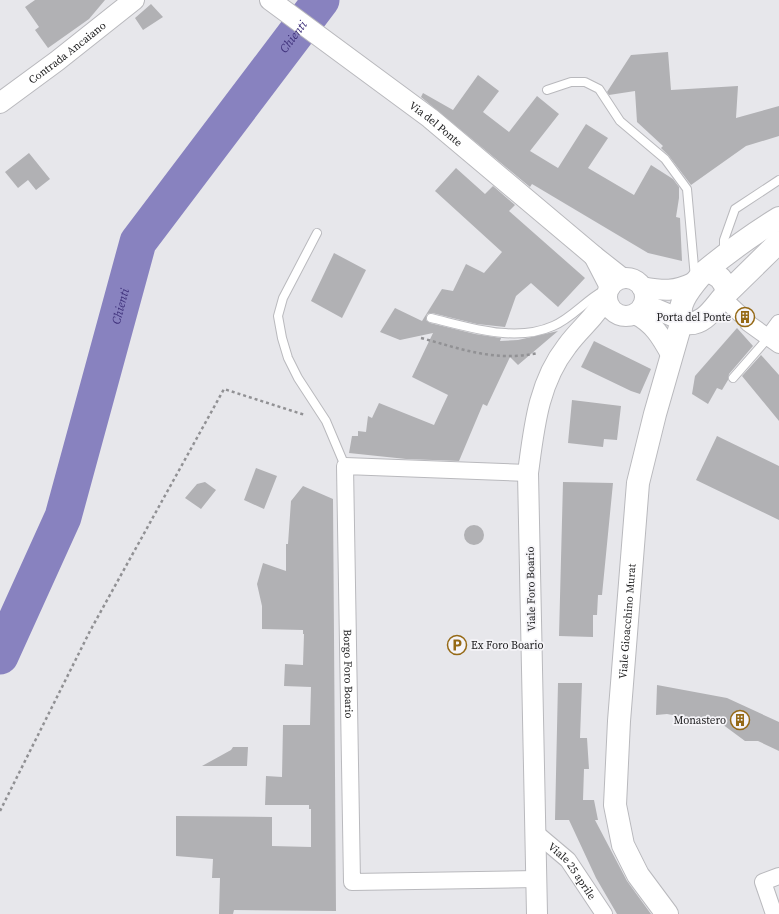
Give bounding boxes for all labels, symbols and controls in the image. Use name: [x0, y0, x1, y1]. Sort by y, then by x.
water label: Chienti: [276, 17, 311, 56]
street label: Contrada Ancaiano: [25, 18, 109, 87]
street label: Via del Ponte: [406, 98, 466, 150]
water label: Chienti: [108, 286, 133, 326]
building icon: Porta del Ponte: [734, 306, 756, 328]
place label: Porta del Ponte: [656, 310, 731, 325]
street label: Viale Foro Boario: [523, 546, 539, 632]
street label: Viale Gioacchino Murat: [615, 563, 639, 680]
street label: Borgo Foro Boario: [340, 629, 357, 719]
parking icon: Ex Foro Boario: [446, 634, 468, 656]
place label: Ex Foro Boario: [471, 638, 544, 653]
building icon: Monastero: [729, 709, 751, 731]
place label: Monastero: [673, 713, 726, 728]
street label: Viale 25 aprile: [545, 839, 600, 903]

